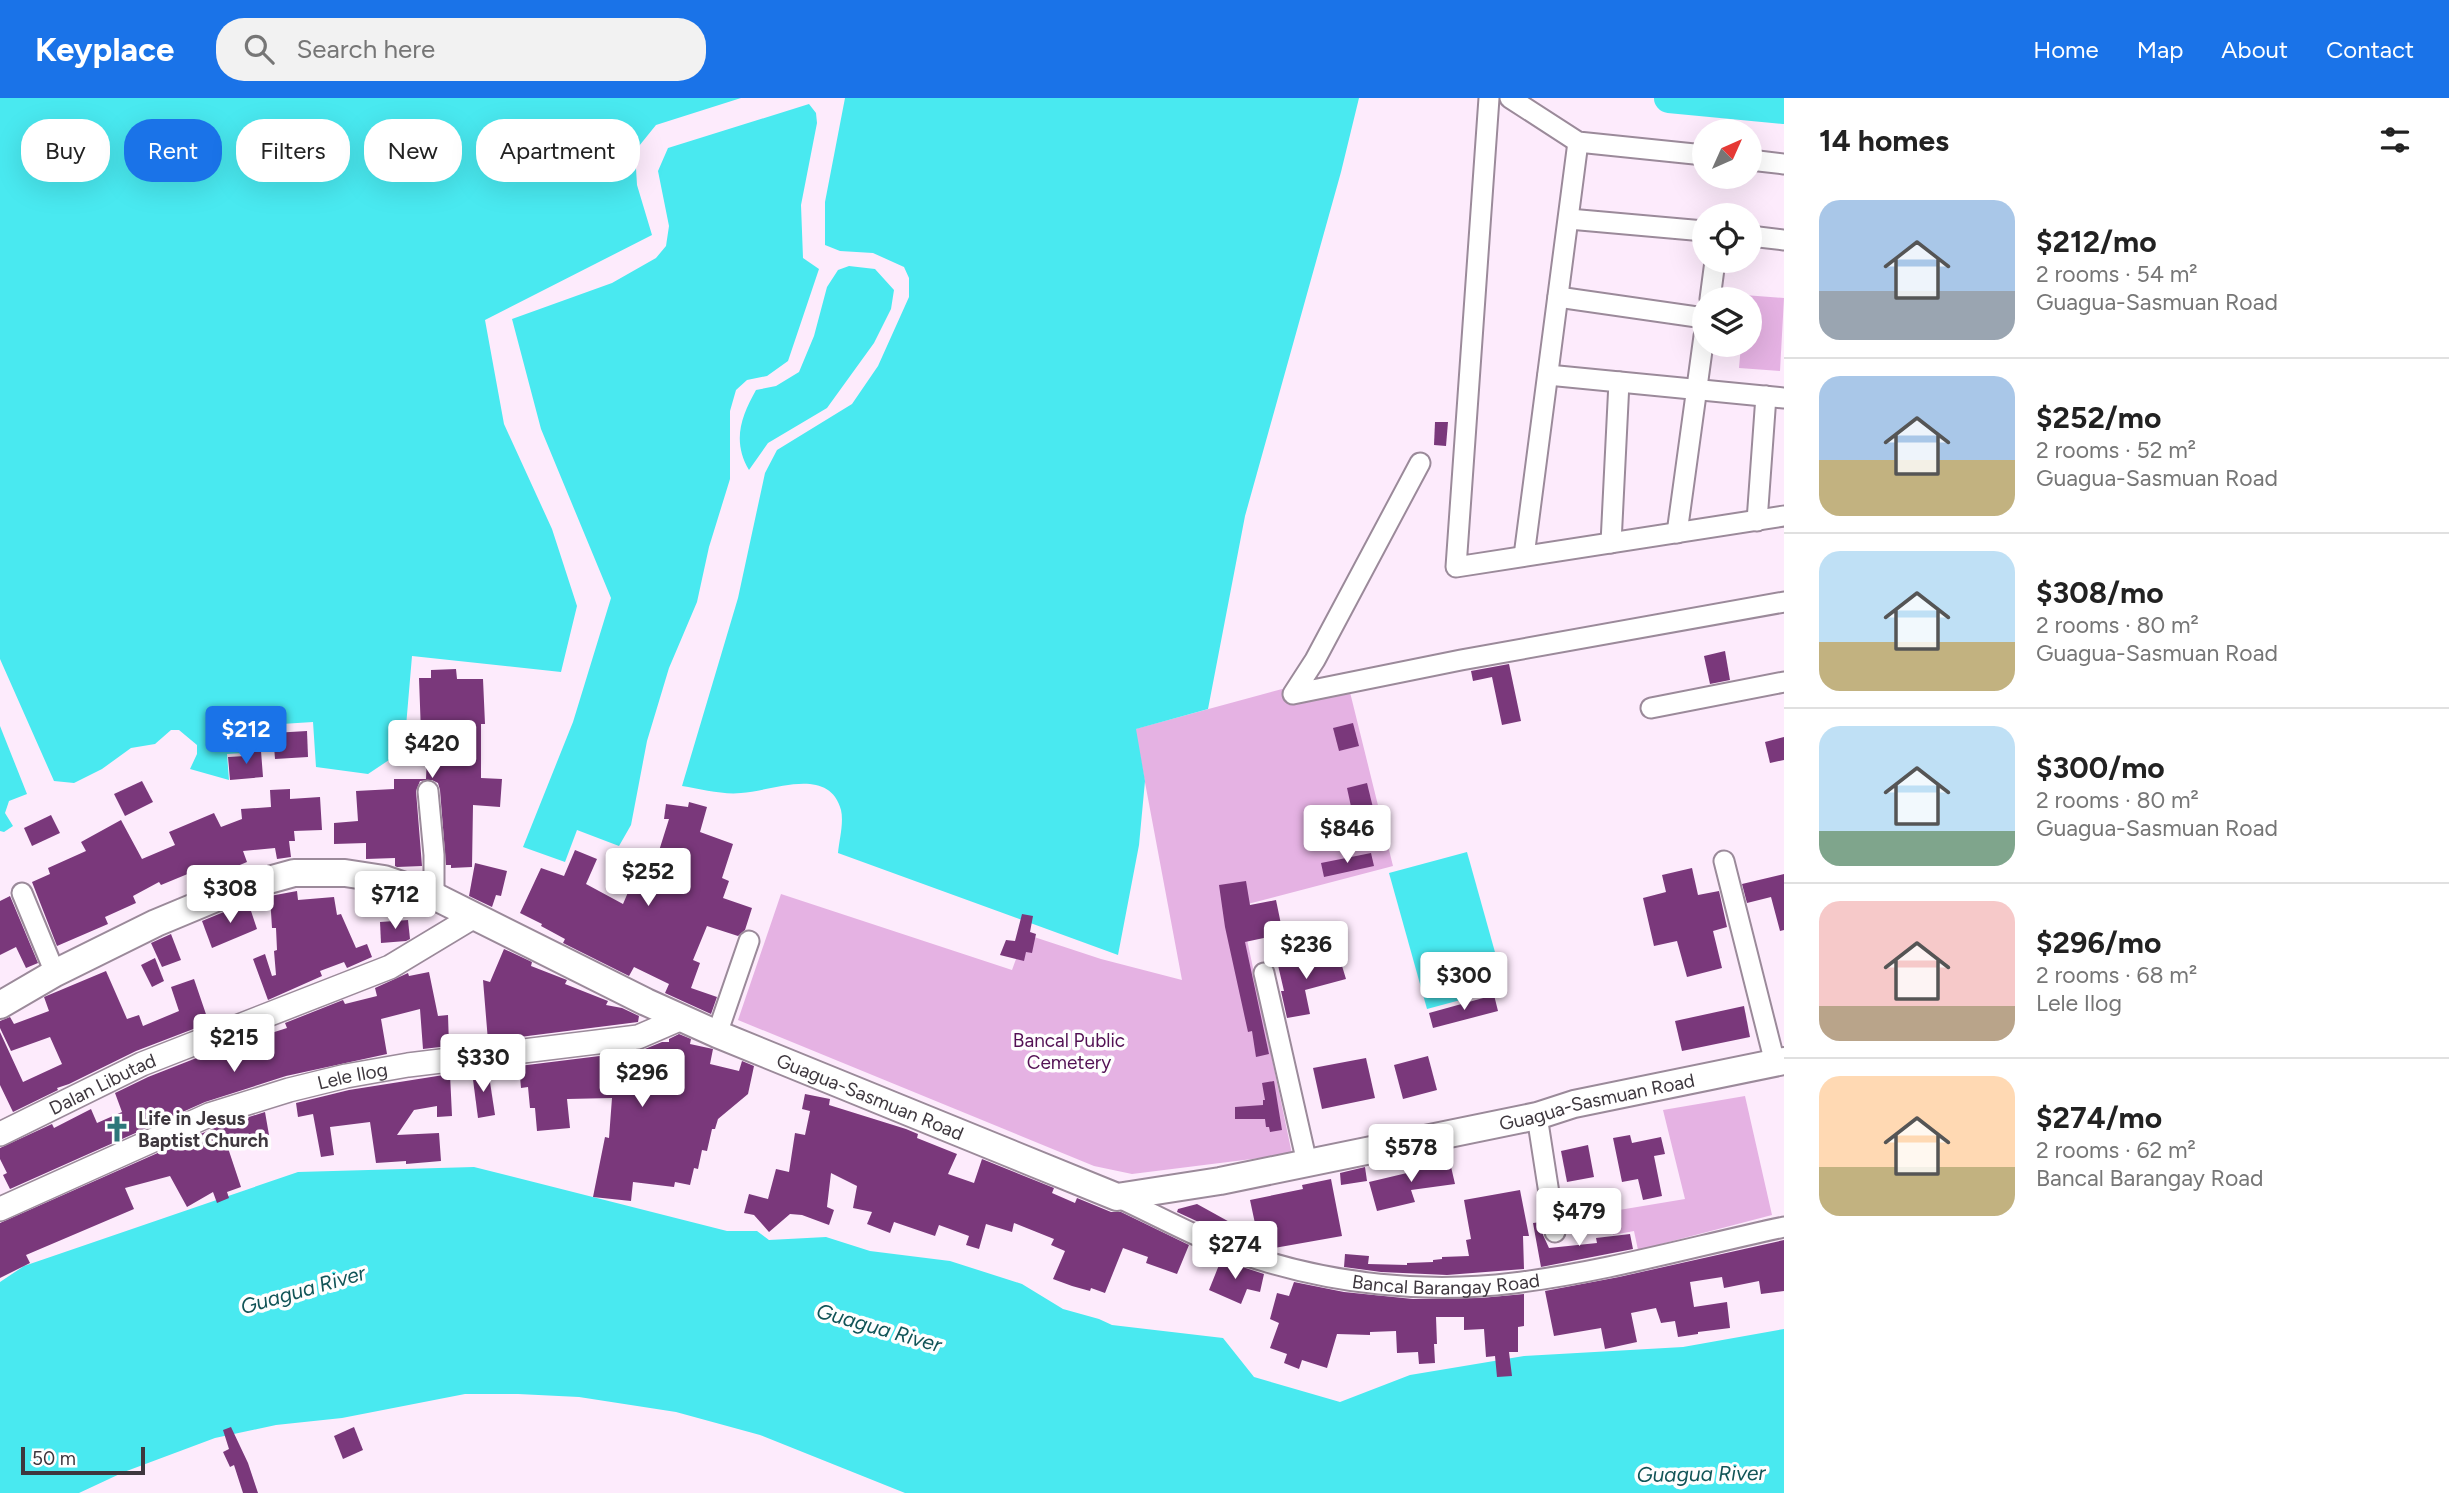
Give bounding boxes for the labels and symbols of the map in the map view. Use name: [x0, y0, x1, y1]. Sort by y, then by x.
north arrow: [1692, 119, 1762, 189]
pin: $212: [205, 706, 287, 766]
pin: $420: [391, 720, 473, 780]
pin: $846: [1306, 806, 1388, 865]
pin: $252: [607, 848, 689, 908]
pin: $308: [189, 866, 271, 925]
pin: $712: [354, 872, 436, 931]
pin: $236: [1265, 922, 1347, 981]
pin: $300: [1423, 953, 1505, 1012]
pin: $215: [193, 1014, 275, 1074]
park label: Bancal Public Cemetery: [1013, 1029, 1125, 1074]
pin: $330: [442, 1034, 524, 1094]
street label: Dalan Libutad: [45, 1049, 159, 1120]
pin: $296: [601, 1049, 683, 1109]
street label: Guagua-Sasmuan Road: [773, 1049, 967, 1145]
street label: Lele Ilog: [315, 1058, 389, 1095]
street label: Guagua-Sasmuan Road: [1497, 1069, 1697, 1135]
place label: Life in Jesus Baptist Church: [138, 1107, 269, 1152]
church icon: Life in Jesus Baptist Church: [102, 1114, 132, 1144]
pin: $578: [1370, 1124, 1452, 1184]
pin: $479: [1538, 1188, 1620, 1248]
pin: $274: [1194, 1222, 1276, 1281]
water label: Guagua River: [237, 1260, 369, 1319]
street label: Bancal Barangay Road: [1351, 1269, 1541, 1299]
water label: Guagua River: [814, 1298, 945, 1358]
scale bar: [21, 1444, 145, 1476]
water label: Guagua River: [1636, 1460, 1767, 1487]

